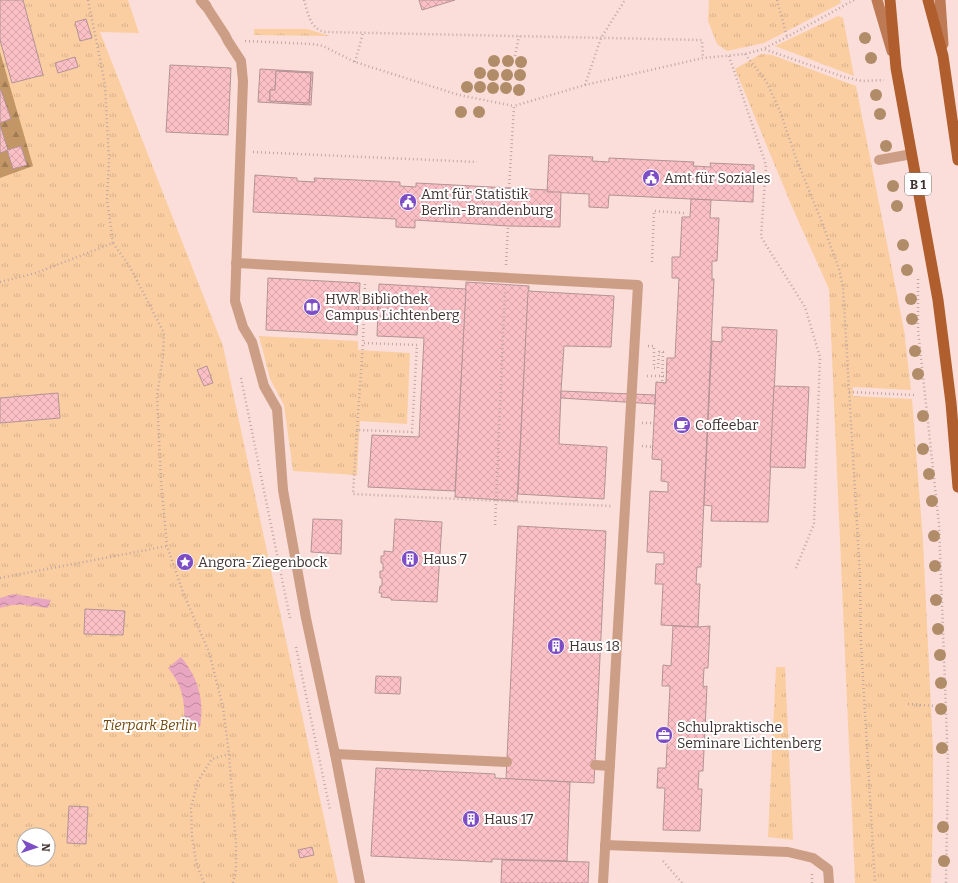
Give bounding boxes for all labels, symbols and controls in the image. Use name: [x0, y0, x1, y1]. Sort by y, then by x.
public building icon: Amt für Soziales: [641, 168, 661, 188]
place label: Amt für Soziales: [664, 170, 770, 187]
road number: B 1: [905, 173, 931, 195]
place label: Amt für Statistik Berlin-Brandenburg: [421, 186, 553, 219]
public building icon: Amt für Statistik Berlin-Brandenburg: [398, 192, 418, 212]
place label: HWR Bibliothek Campus Lichtenberg: [325, 291, 460, 324]
library icon: HWR Bibliothek Campus Lichtenberg: [302, 297, 322, 317]
cafe icon: Coffeebar: [672, 415, 692, 435]
place label: Coffeebar: [695, 417, 758, 434]
building icon: Haus 7: [400, 549, 420, 569]
place label: Haus 7: [423, 551, 467, 568]
place icon: Angora-Ziegenbock: [175, 552, 195, 572]
place label: Angora-Ziegenbock: [198, 554, 328, 571]
building icon: Haus 18: [546, 636, 566, 656]
place label: Haus 18: [569, 638, 620, 655]
park label: Tierpark Berlin: [103, 717, 197, 734]
place label: Schulpraktische Seminare Lichtenberg: [677, 719, 822, 752]
office icon: Schulpraktische Seminare Lichtenberg: [654, 725, 674, 745]
building icon: Haus 17: [461, 809, 481, 829]
place label: Haus 17: [484, 811, 533, 828]
north arrow: [16, 827, 56, 867]
text: N: [39, 843, 52, 853]

